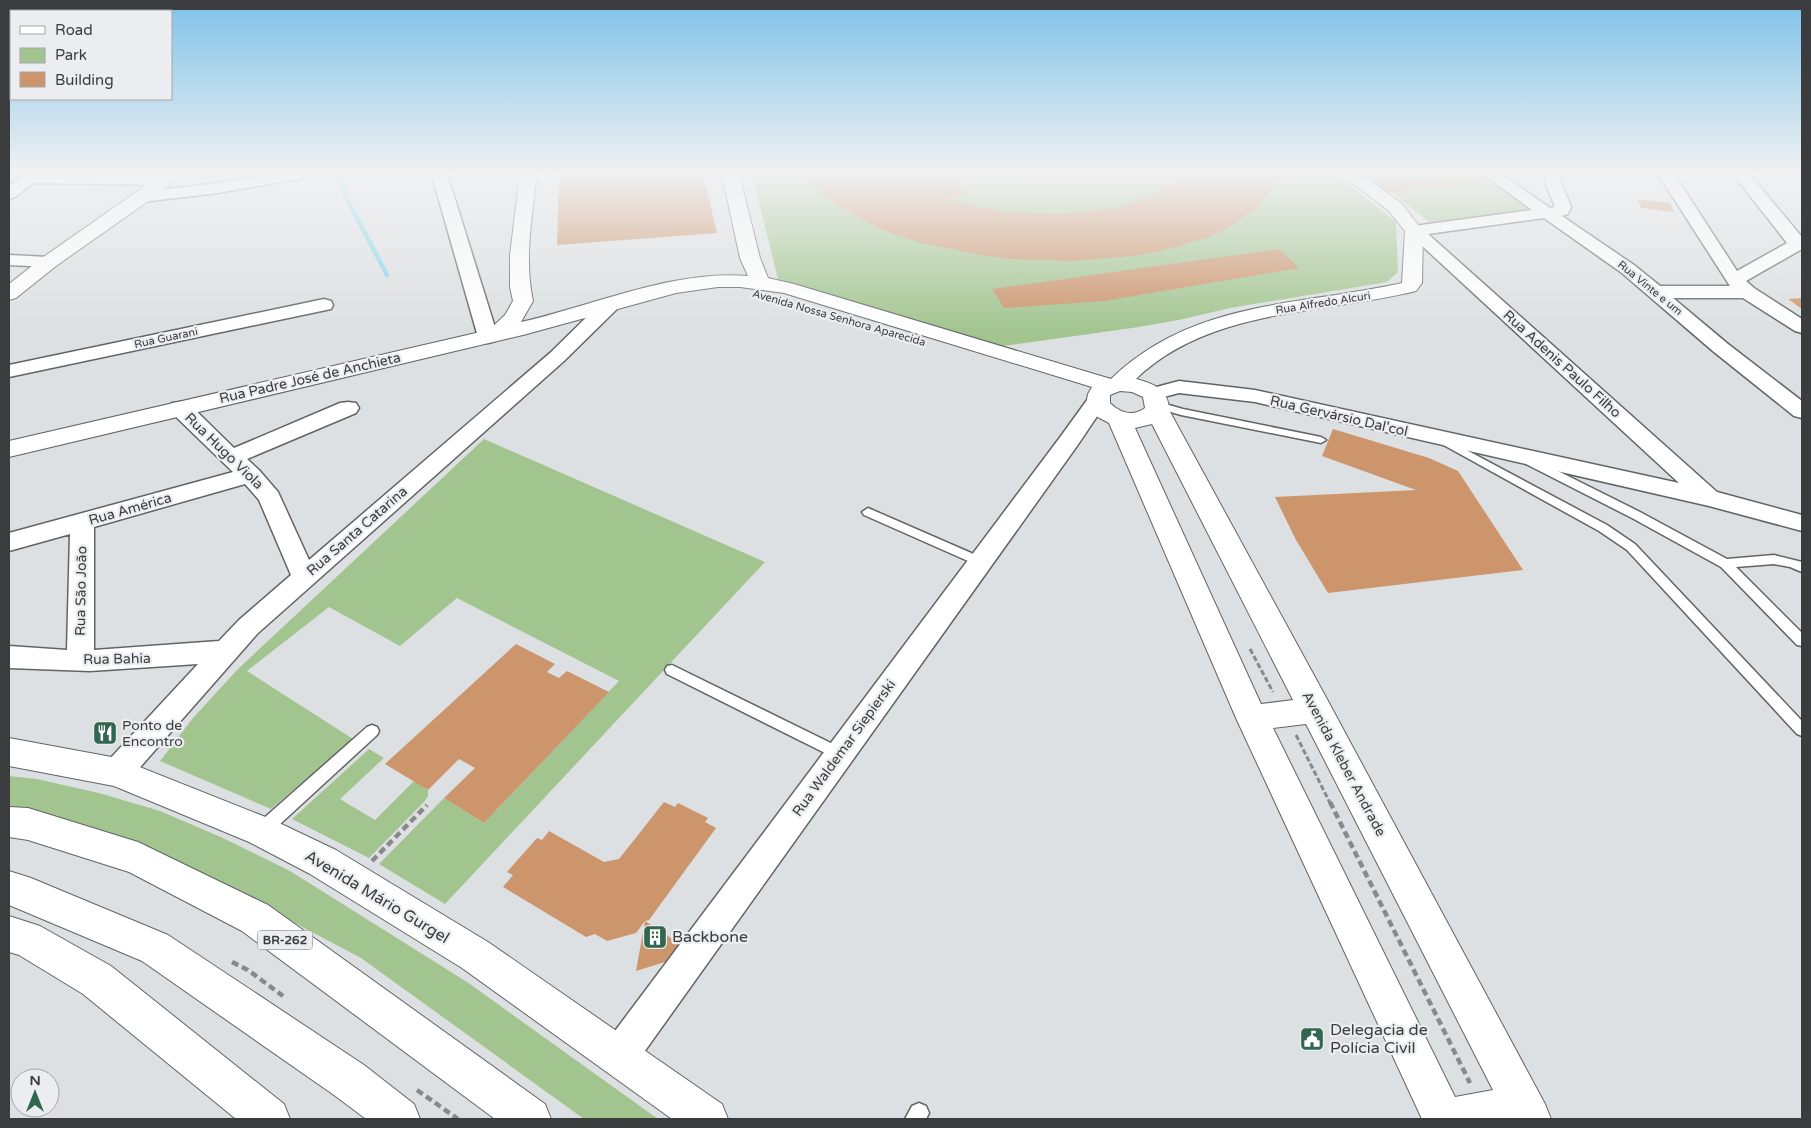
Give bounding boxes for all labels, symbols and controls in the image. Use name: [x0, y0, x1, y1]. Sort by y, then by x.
legend: [10, 10, 172, 100]
text: Road: [55, 21, 93, 39]
text: Park: [55, 46, 87, 64]
text: Building: [55, 71, 114, 89]
street label: Rua Vinte e um: [1615, 258, 1685, 318]
street label: Avenida Nossa Senhora Aparecida: [751, 287, 927, 349]
street label: Rua Alfredo Alcuri: [1275, 289, 1371, 317]
street label: Rua Adenis Paulo Filho: [1500, 307, 1624, 421]
street label: Rua Guarani: [133, 325, 199, 351]
street label: Rua Padre José de Anchieta: [218, 349, 402, 407]
street label: Rua Gervársio Dal'col: [1268, 392, 1410, 440]
street label: Rua Hugo Viola: [181, 409, 267, 493]
street label: Rua Santa Catarina: [303, 483, 411, 579]
street label: Rua América: [87, 489, 173, 529]
street label: Rua São João: [72, 546, 90, 636]
street label: Rua Bahia: [83, 650, 151, 668]
street label: Rua Waldemar Siepierski: [789, 676, 899, 820]
street label: Avenida Kleber Andrade: [1299, 689, 1390, 839]
place label: Ponto de Encontro: [122, 717, 183, 750]
restaurant icon: Ponto de Encontro: [92, 720, 118, 746]
street label: Avenida Mário Gurgel: [301, 846, 453, 948]
building icon: Backbone: [642, 924, 668, 950]
place label: Backbone: [672, 927, 748, 947]
road number: BR-262: [258, 930, 312, 950]
place label: Delegacia de Polícia Civil: [1330, 1020, 1428, 1058]
public building icon: Delegacia de Polícia Civil: [1299, 1026, 1325, 1052]
north arrow: [10, 1068, 60, 1118]
text: N: [29, 1072, 41, 1089]

